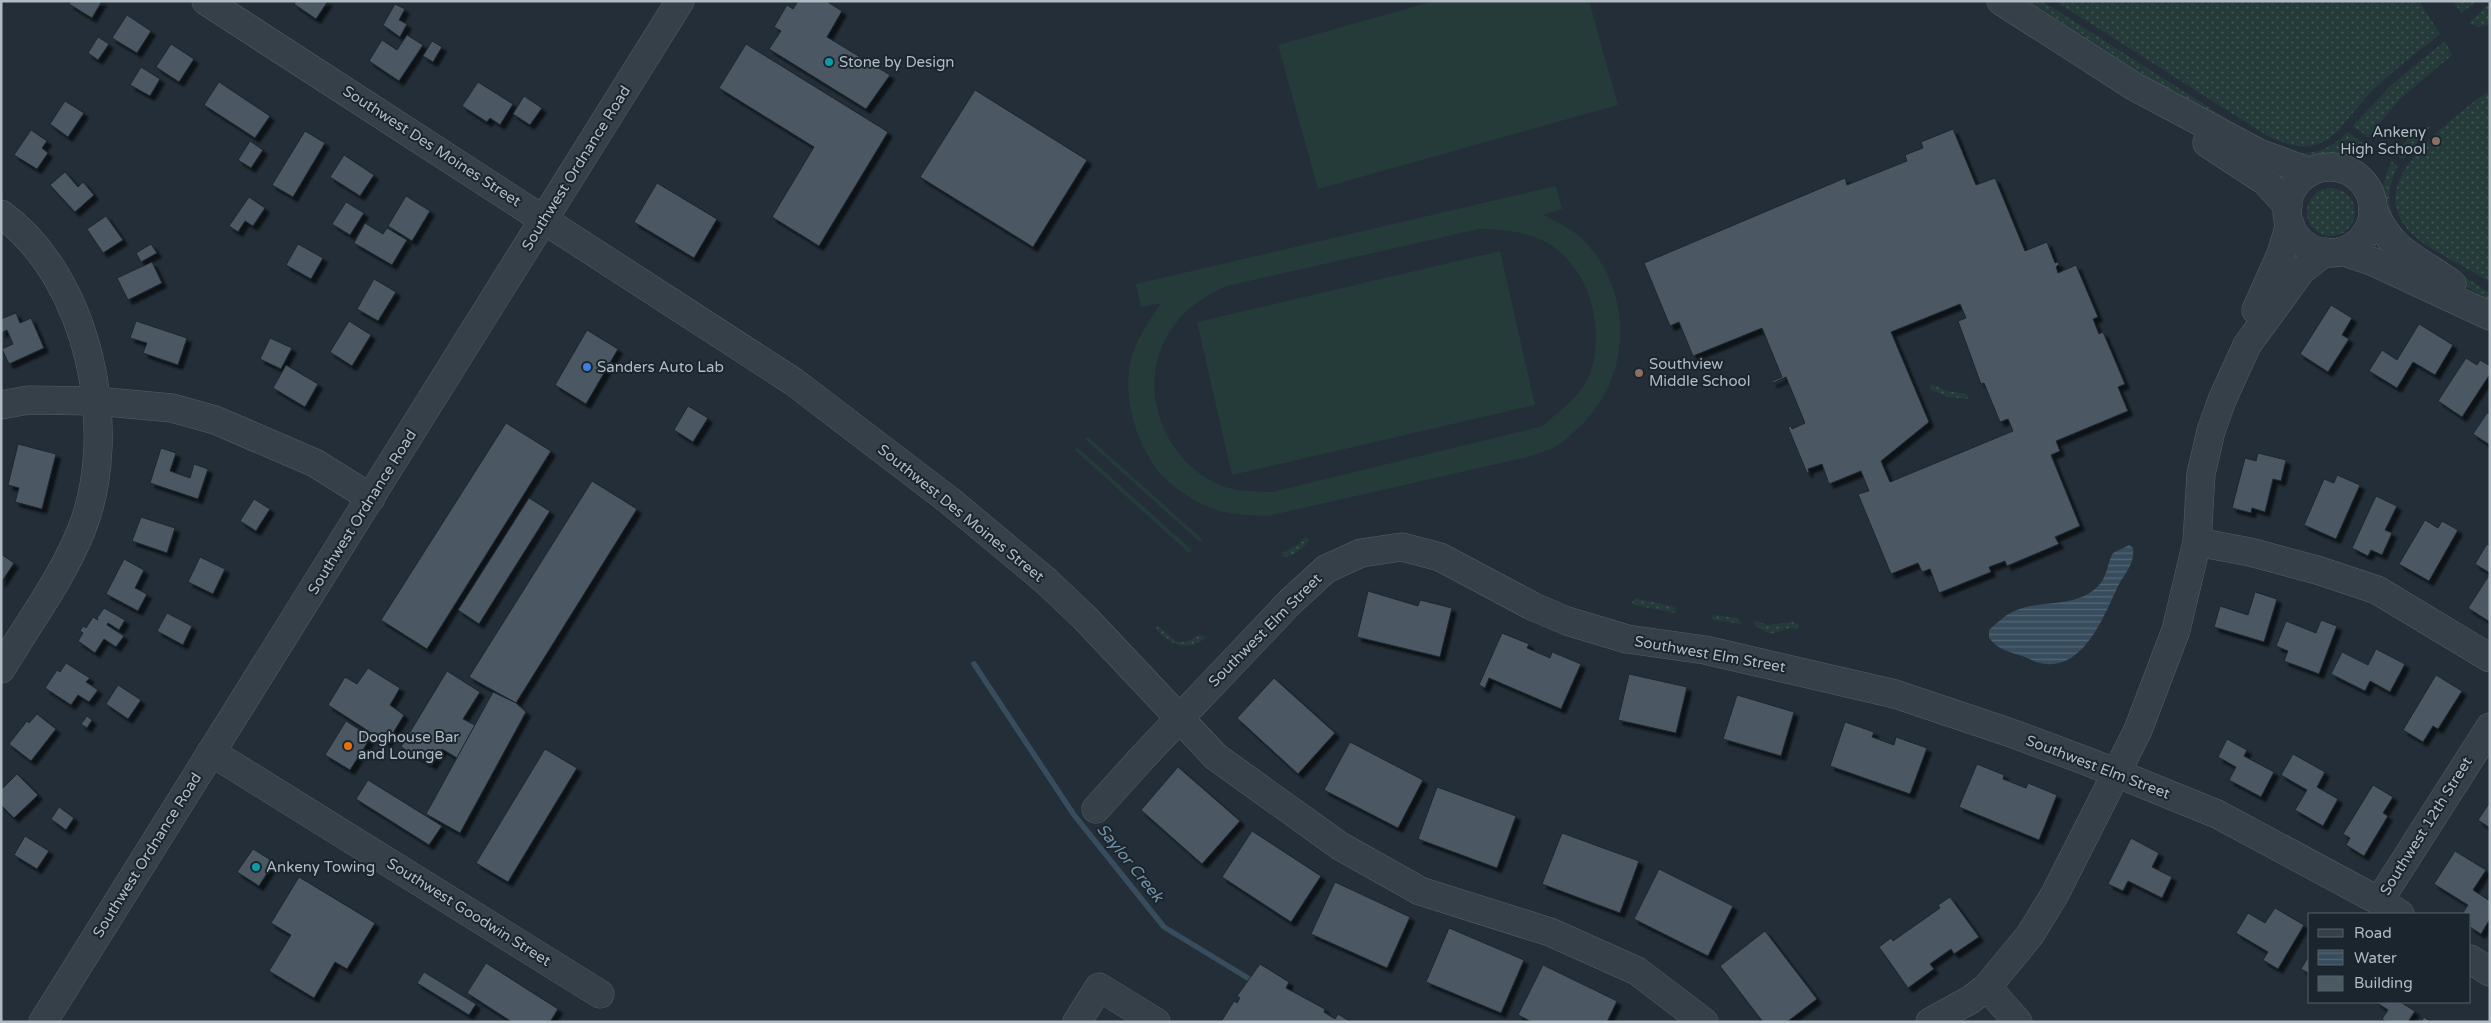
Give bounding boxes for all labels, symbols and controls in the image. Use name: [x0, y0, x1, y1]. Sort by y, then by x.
place label: Stone by Design: [839, 53, 955, 71]
marker: Stone by Design: [823, 56, 835, 68]
street label: Southwest Des Moines Street: [340, 82, 525, 210]
street label: Southwest Ordnance Road: [518, 82, 634, 254]
place label: Ankeny High School: [2340, 123, 2426, 158]
marker: Ankeny High School: [2430, 135, 2442, 147]
place label: Southview Middle School: [1649, 355, 1750, 390]
place label: Sanders Auto Lab: [597, 358, 724, 376]
marker: Sanders Auto Lab: [581, 361, 593, 373]
marker: Southview Middle School: [1633, 367, 1645, 379]
street label: Southwest Ordnance Road: [304, 426, 420, 598]
street label: Southwest Des Moines Street: [874, 440, 1048, 586]
street label: Southwest Elm Street: [1205, 569, 1326, 690]
street label: Southwest Elm Street: [1633, 632, 1787, 676]
place label: Doghouse Bar and Lounge: [358, 728, 459, 763]
street label: Southwest Elm Street: [2023, 731, 2173, 803]
marker: Doghouse Bar and Lounge: [342, 740, 354, 752]
street label: Southwest 12th Street: [2376, 753, 2476, 899]
street label: Southwest Ordnance Road: [89, 769, 205, 941]
water label: Saylor Creek: [1092, 820, 1168, 907]
street label: Southwest Goodwin Street: [384, 854, 554, 970]
place label: Ankeny Towing: [266, 858, 375, 876]
marker: Ankeny Towing: [250, 861, 262, 873]
legend: [2308, 913, 2471, 1003]
text: Road: [2354, 924, 2392, 942]
text: Water: [2354, 949, 2397, 967]
text: Building: [2354, 974, 2413, 992]

